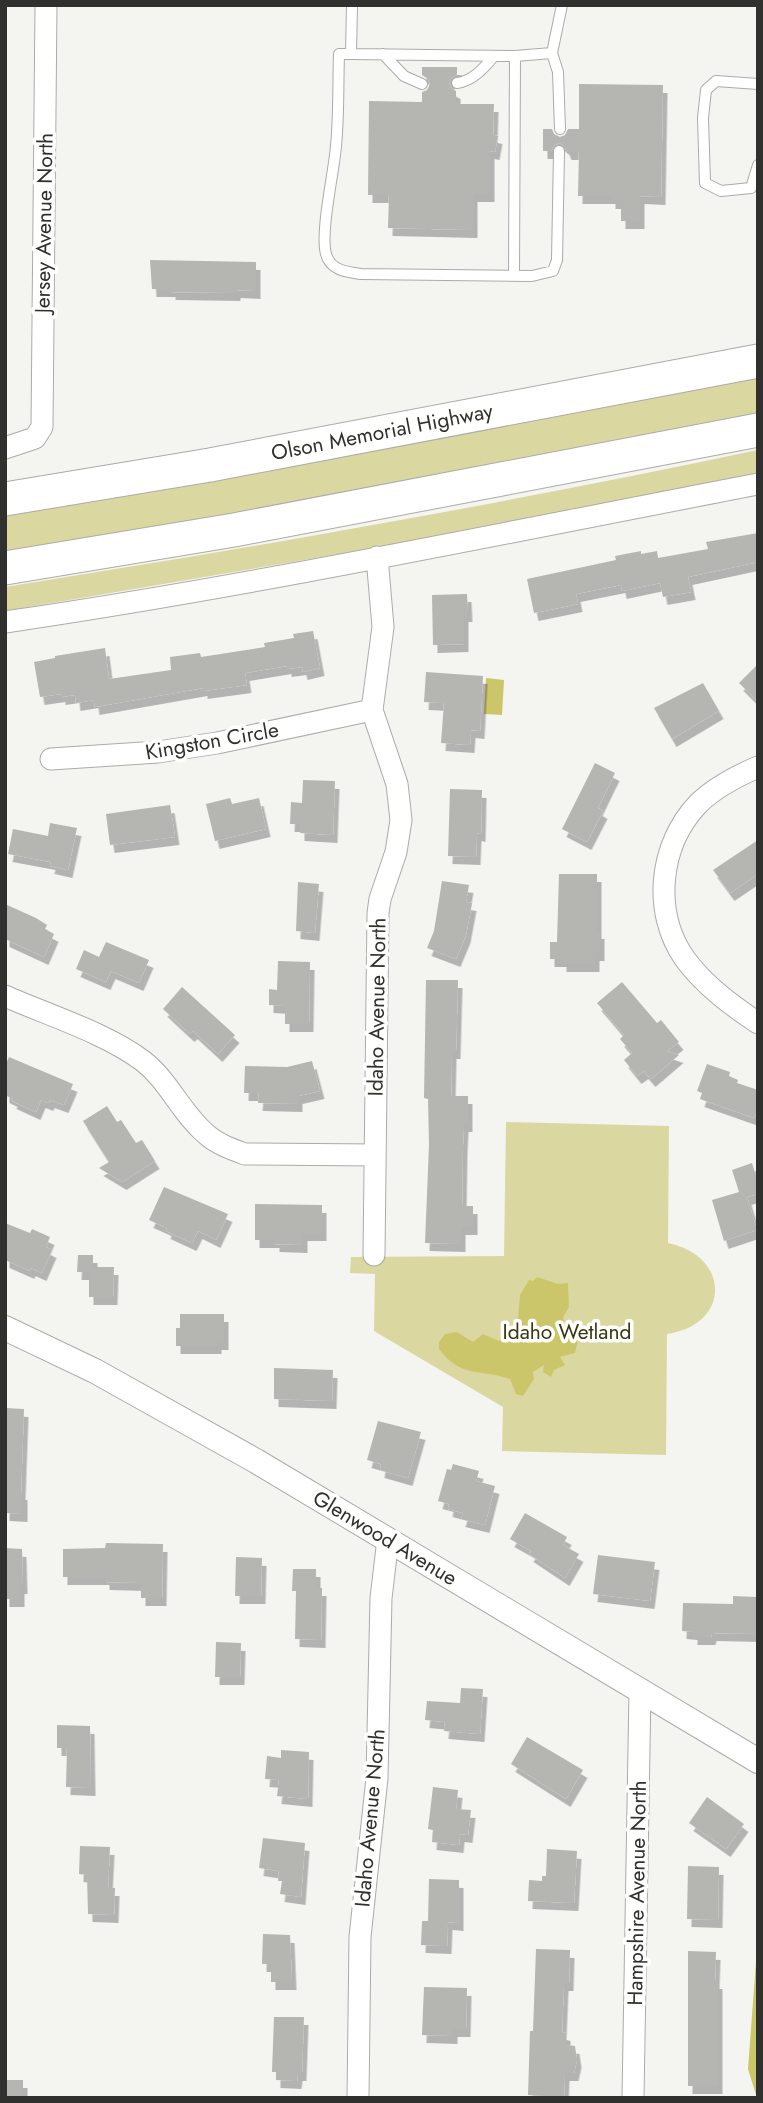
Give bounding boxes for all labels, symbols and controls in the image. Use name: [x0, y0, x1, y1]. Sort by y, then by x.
street label: Jersey Avenue North: [27, 133, 61, 316]
street label: Olson Memorial Highway: [269, 396, 496, 468]
street label: Kingston Circle: [143, 714, 281, 767]
street label: Idaho Avenue North: [360, 917, 394, 1097]
park label: Idaho Wetland: [503, 1317, 631, 1347]
street label: Glenwood Avenue: [307, 1483, 463, 1593]
street label: Idaho Avenue North: [347, 1728, 393, 1908]
street label: Hampshire Avenue North: [620, 1780, 654, 2006]

